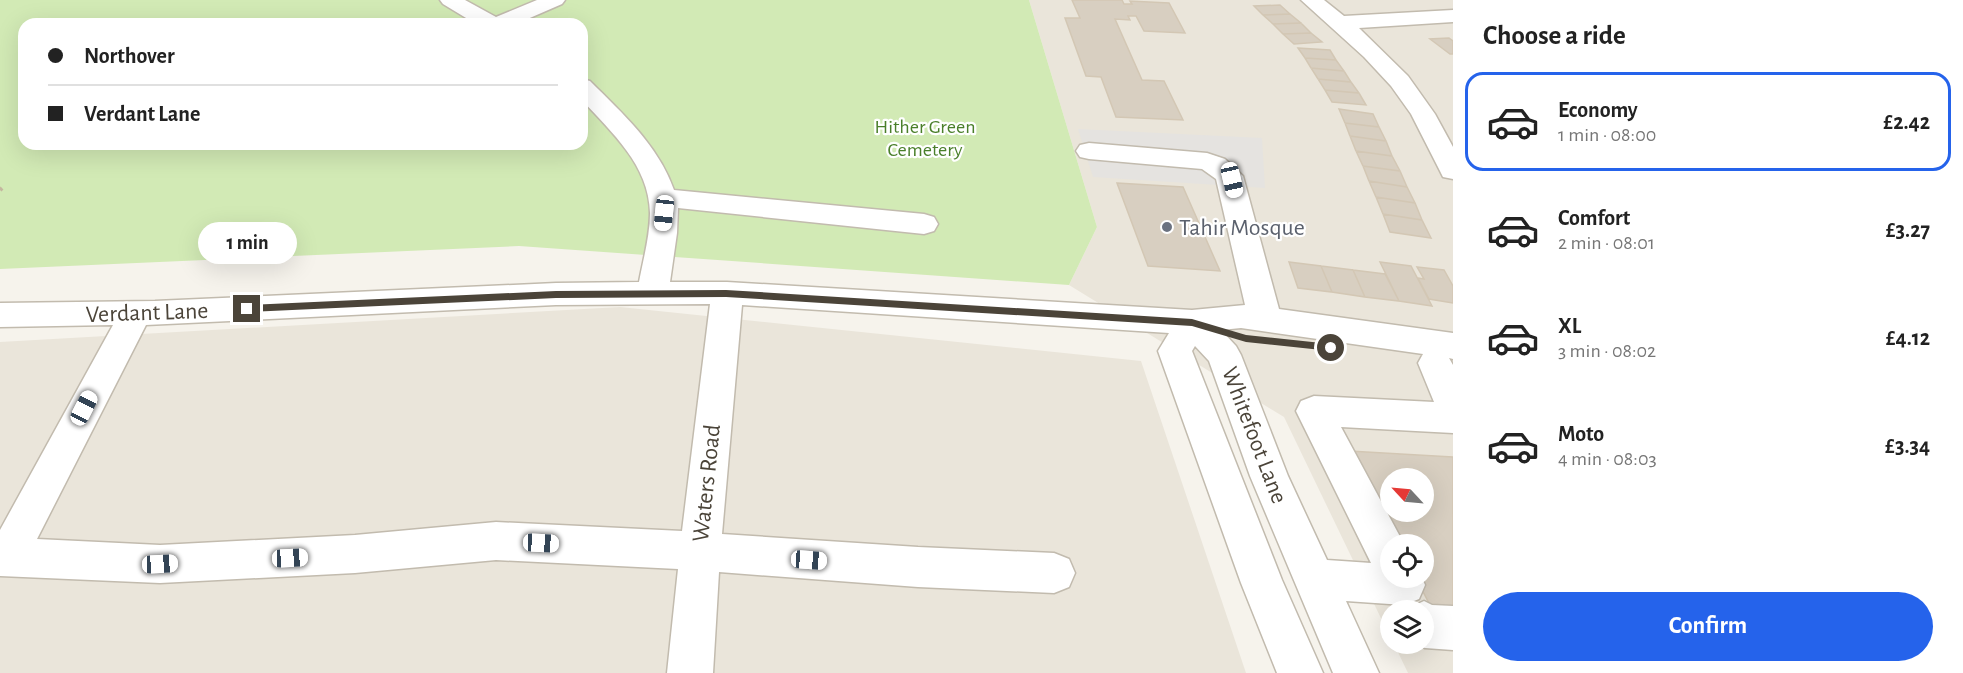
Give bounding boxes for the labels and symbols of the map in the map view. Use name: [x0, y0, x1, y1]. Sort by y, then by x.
park label: Hither Green Cemetery: [874, 117, 976, 160]
car: [1219, 160, 1245, 200]
car: [653, 194, 675, 232]
place label: Tahir Mosque: [1179, 216, 1305, 240]
marker: Tahir Mosque: [1160, 220, 1174, 234]
callout: 1 min: [198, 222, 296, 264]
route end: [233, 295, 260, 322]
street label: Verdant Lane: [85, 299, 209, 327]
route start: [1317, 334, 1344, 361]
street label: Whitefoot Lane: [1217, 364, 1291, 507]
car: [68, 388, 100, 428]
street label: Waters Road: [689, 423, 725, 543]
north arrow: [1380, 468, 1434, 522]
car: [523, 533, 559, 553]
car: [272, 548, 308, 568]
car: [790, 550, 828, 570]
car: [142, 554, 178, 574]

